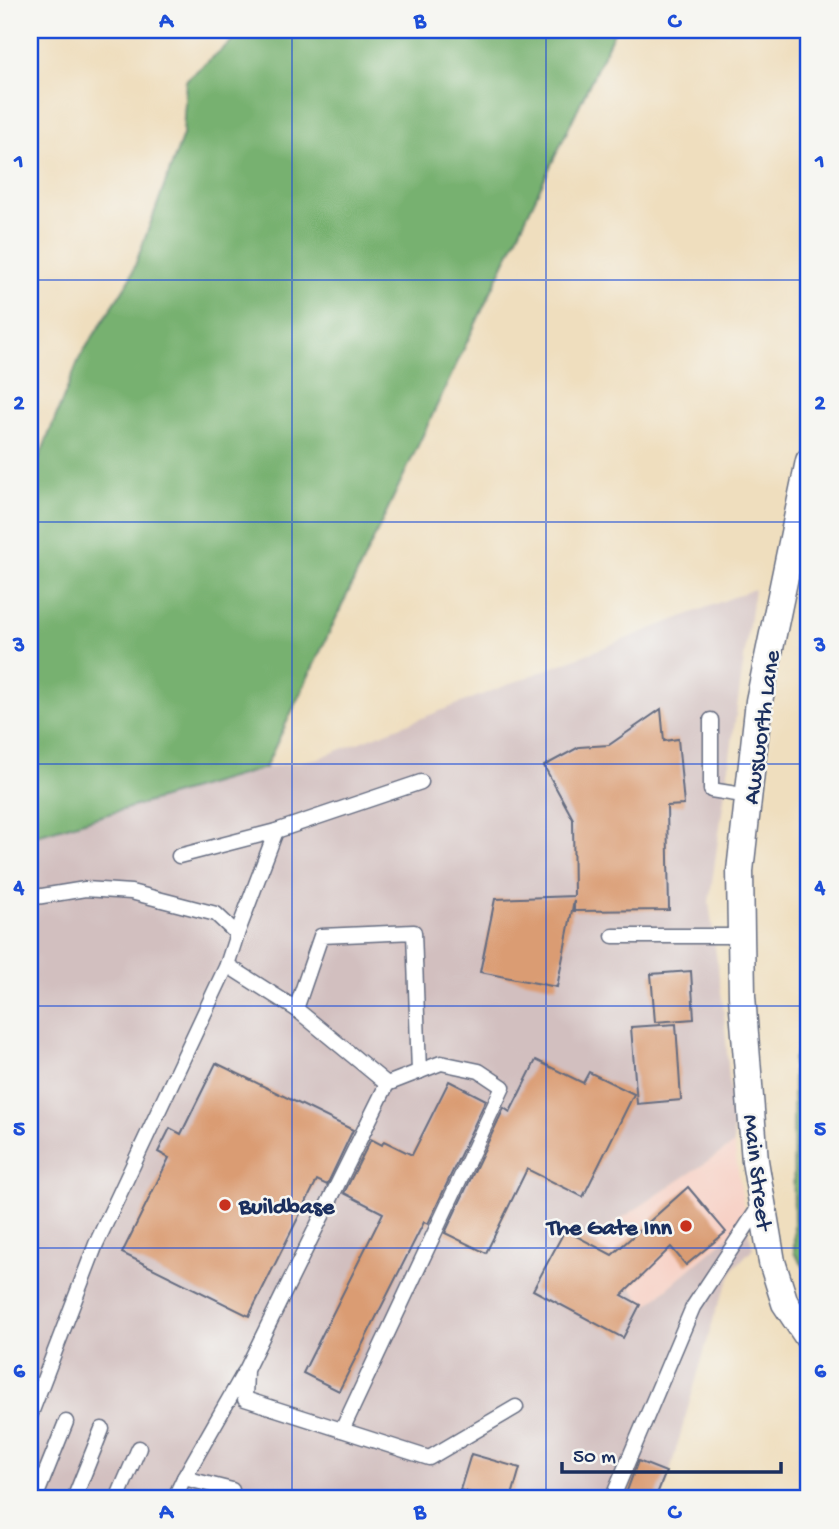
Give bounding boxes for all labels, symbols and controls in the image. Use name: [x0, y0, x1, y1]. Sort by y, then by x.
text: A: [158, 9, 174, 36]
text: B: [413, 9, 427, 36]
text: C: [668, 9, 683, 36]
text: 1: [13, 149, 24, 176]
text: 1: [814, 149, 825, 176]
text: 2: [13, 391, 25, 418]
text: 2: [814, 391, 826, 418]
text: 3: [12, 633, 25, 660]
text: 3: [813, 633, 826, 660]
street label: Awsworth Lane: [738, 648, 789, 806]
text: 4: [13, 875, 25, 902]
text: 4: [814, 875, 826, 902]
street label: Main Street: [734, 1113, 777, 1234]
text: 5: [13, 1117, 25, 1144]
text: 5: [814, 1117, 826, 1144]
place label: Buildbase: [238, 1194, 336, 1223]
marker: Buildbase: [217, 1197, 233, 1213]
place label: The Gate Inn: [545, 1215, 673, 1244]
marker: The Gate Inn: [678, 1218, 694, 1234]
text: 6: [13, 1359, 26, 1386]
text: 6: [814, 1359, 827, 1386]
scale bar: [562, 1431, 781, 1475]
text: 50 m: [573, 1446, 616, 1471]
text: A: [158, 1500, 174, 1527]
text: B: [413, 1500, 427, 1527]
text: C: [668, 1500, 683, 1527]

